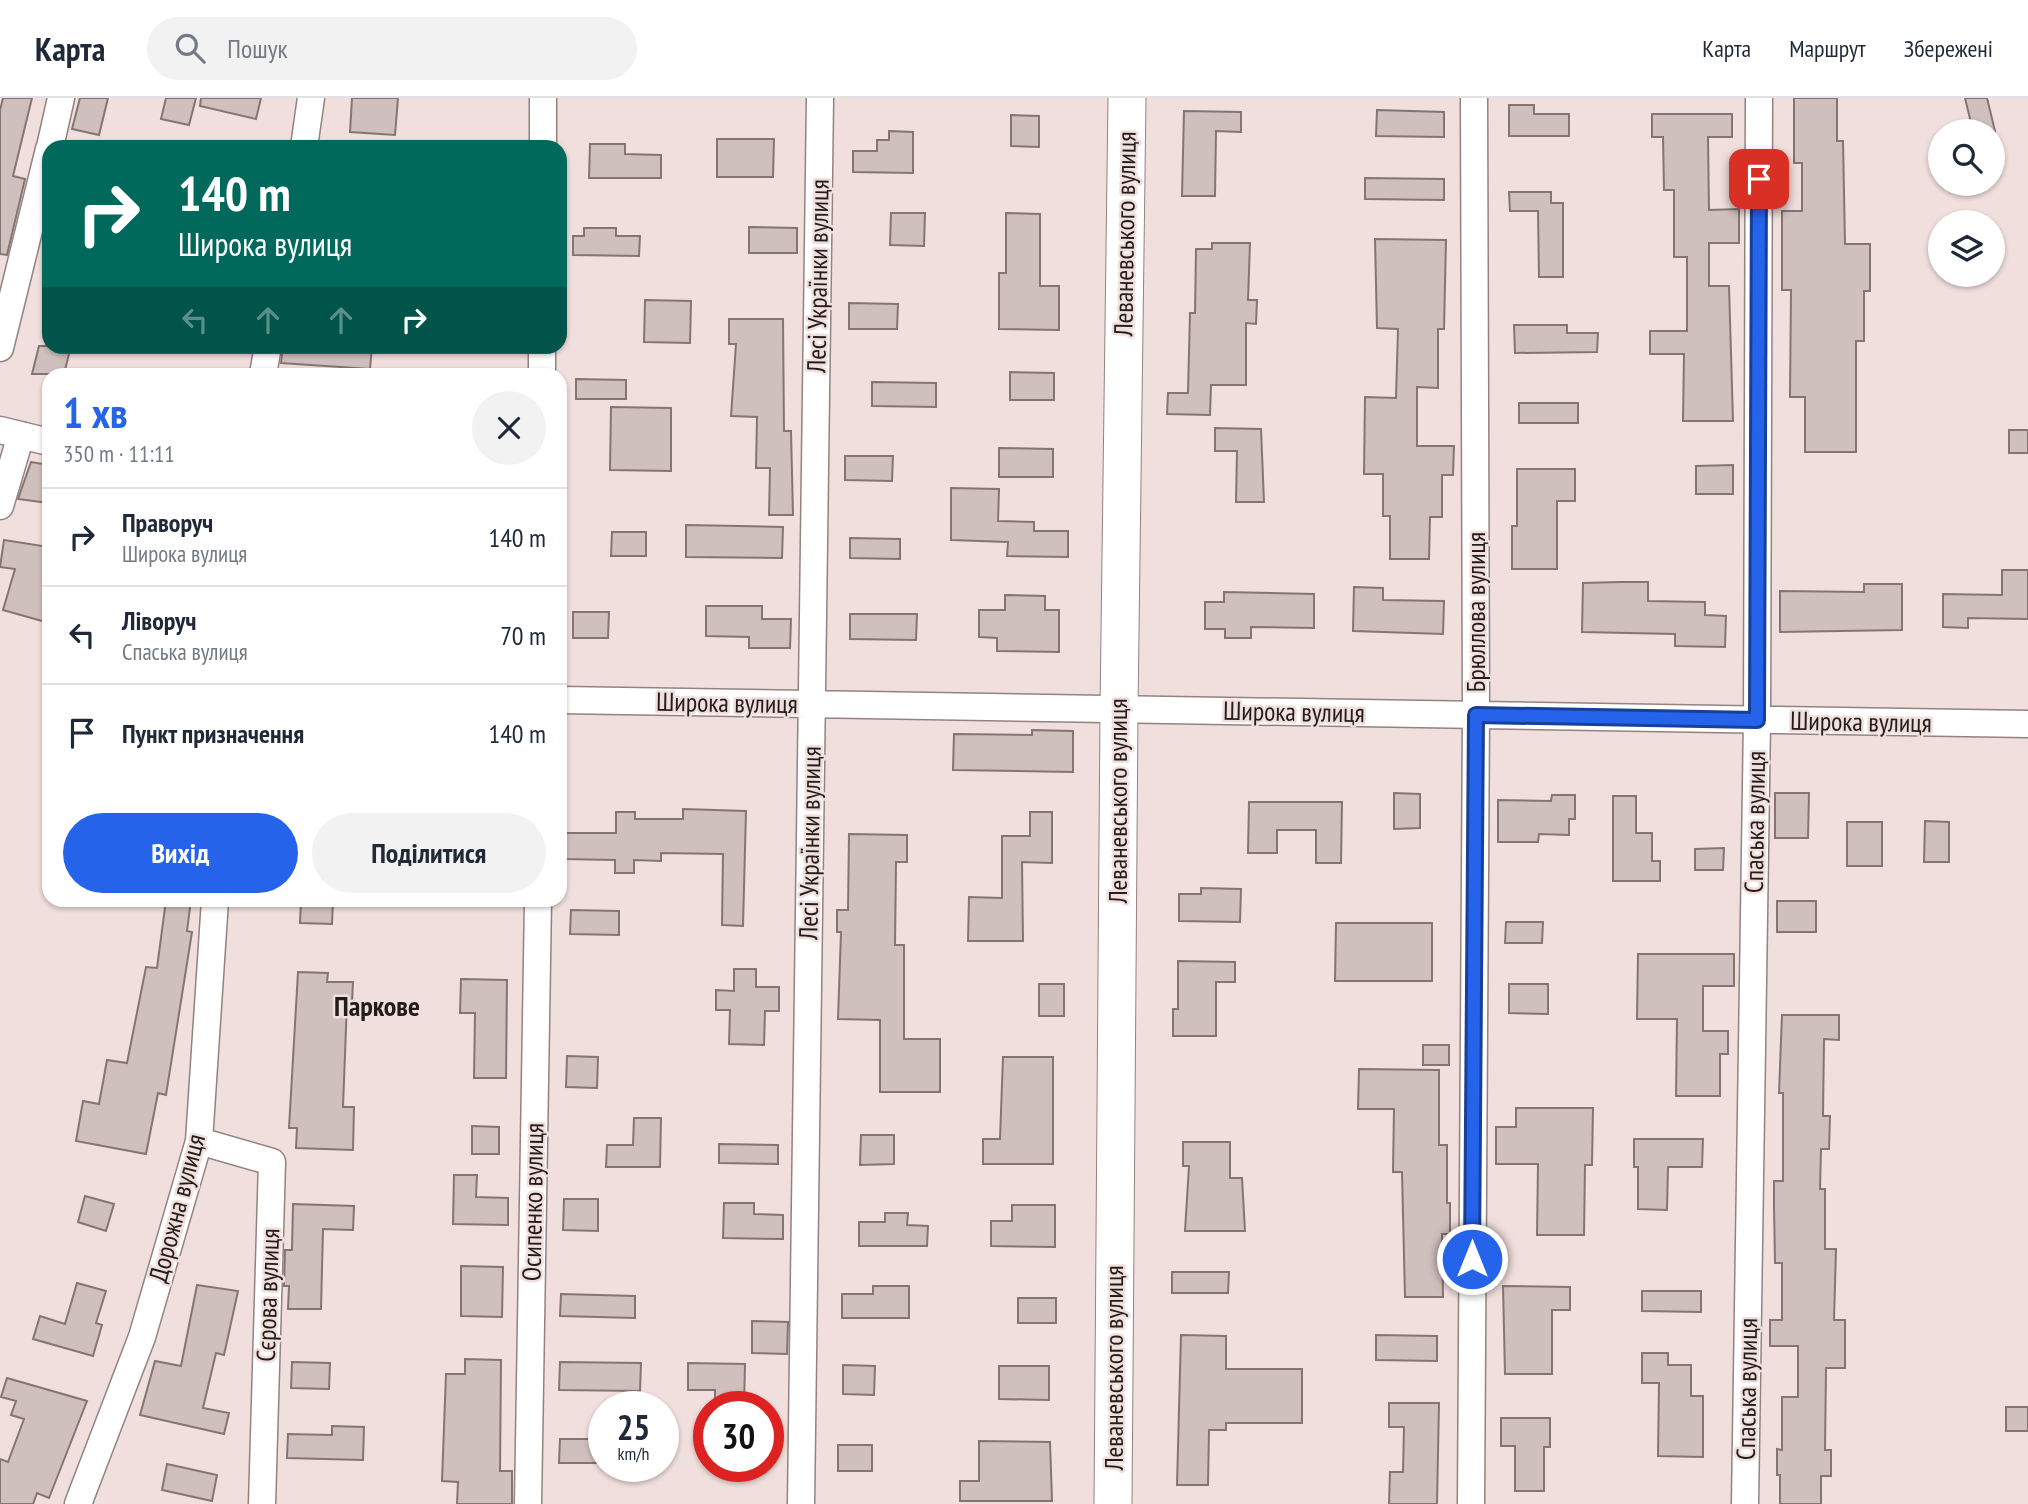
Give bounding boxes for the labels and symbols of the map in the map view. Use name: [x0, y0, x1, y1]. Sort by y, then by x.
street label: Леваневського вулиця: [1106, 131, 1143, 338]
pin: [1729, 149, 1789, 209]
street label: Лесі Українки вулиця: [799, 179, 836, 374]
street label: Брюллова вулиця: [1459, 532, 1492, 692]
street label: Широка вулиця: [656, 685, 798, 720]
street label: Широка вулиця: [1223, 694, 1365, 729]
street label: Леваневського вулиця: [1101, 699, 1134, 904]
street label: Широка вулиця: [1790, 704, 1932, 739]
street label: Лесі Українки вулиця: [791, 746, 828, 941]
street label: Спаська вулиця: [1737, 751, 1772, 893]
district label: Паркове: [334, 987, 420, 1024]
street label: Осипенко вулиця: [515, 1123, 550, 1281]
street label: Дорожна вулиця: [141, 1130, 212, 1286]
position arrow: [1435, 1222, 1509, 1296]
street label: Сєрова вулиця: [249, 1228, 286, 1362]
street label: Леваневського вулиця: [1097, 1266, 1130, 1471]
street label: Спаська вулиця: [1729, 1318, 1764, 1460]
speed limit sign: 30: [693, 1391, 784, 1482]

